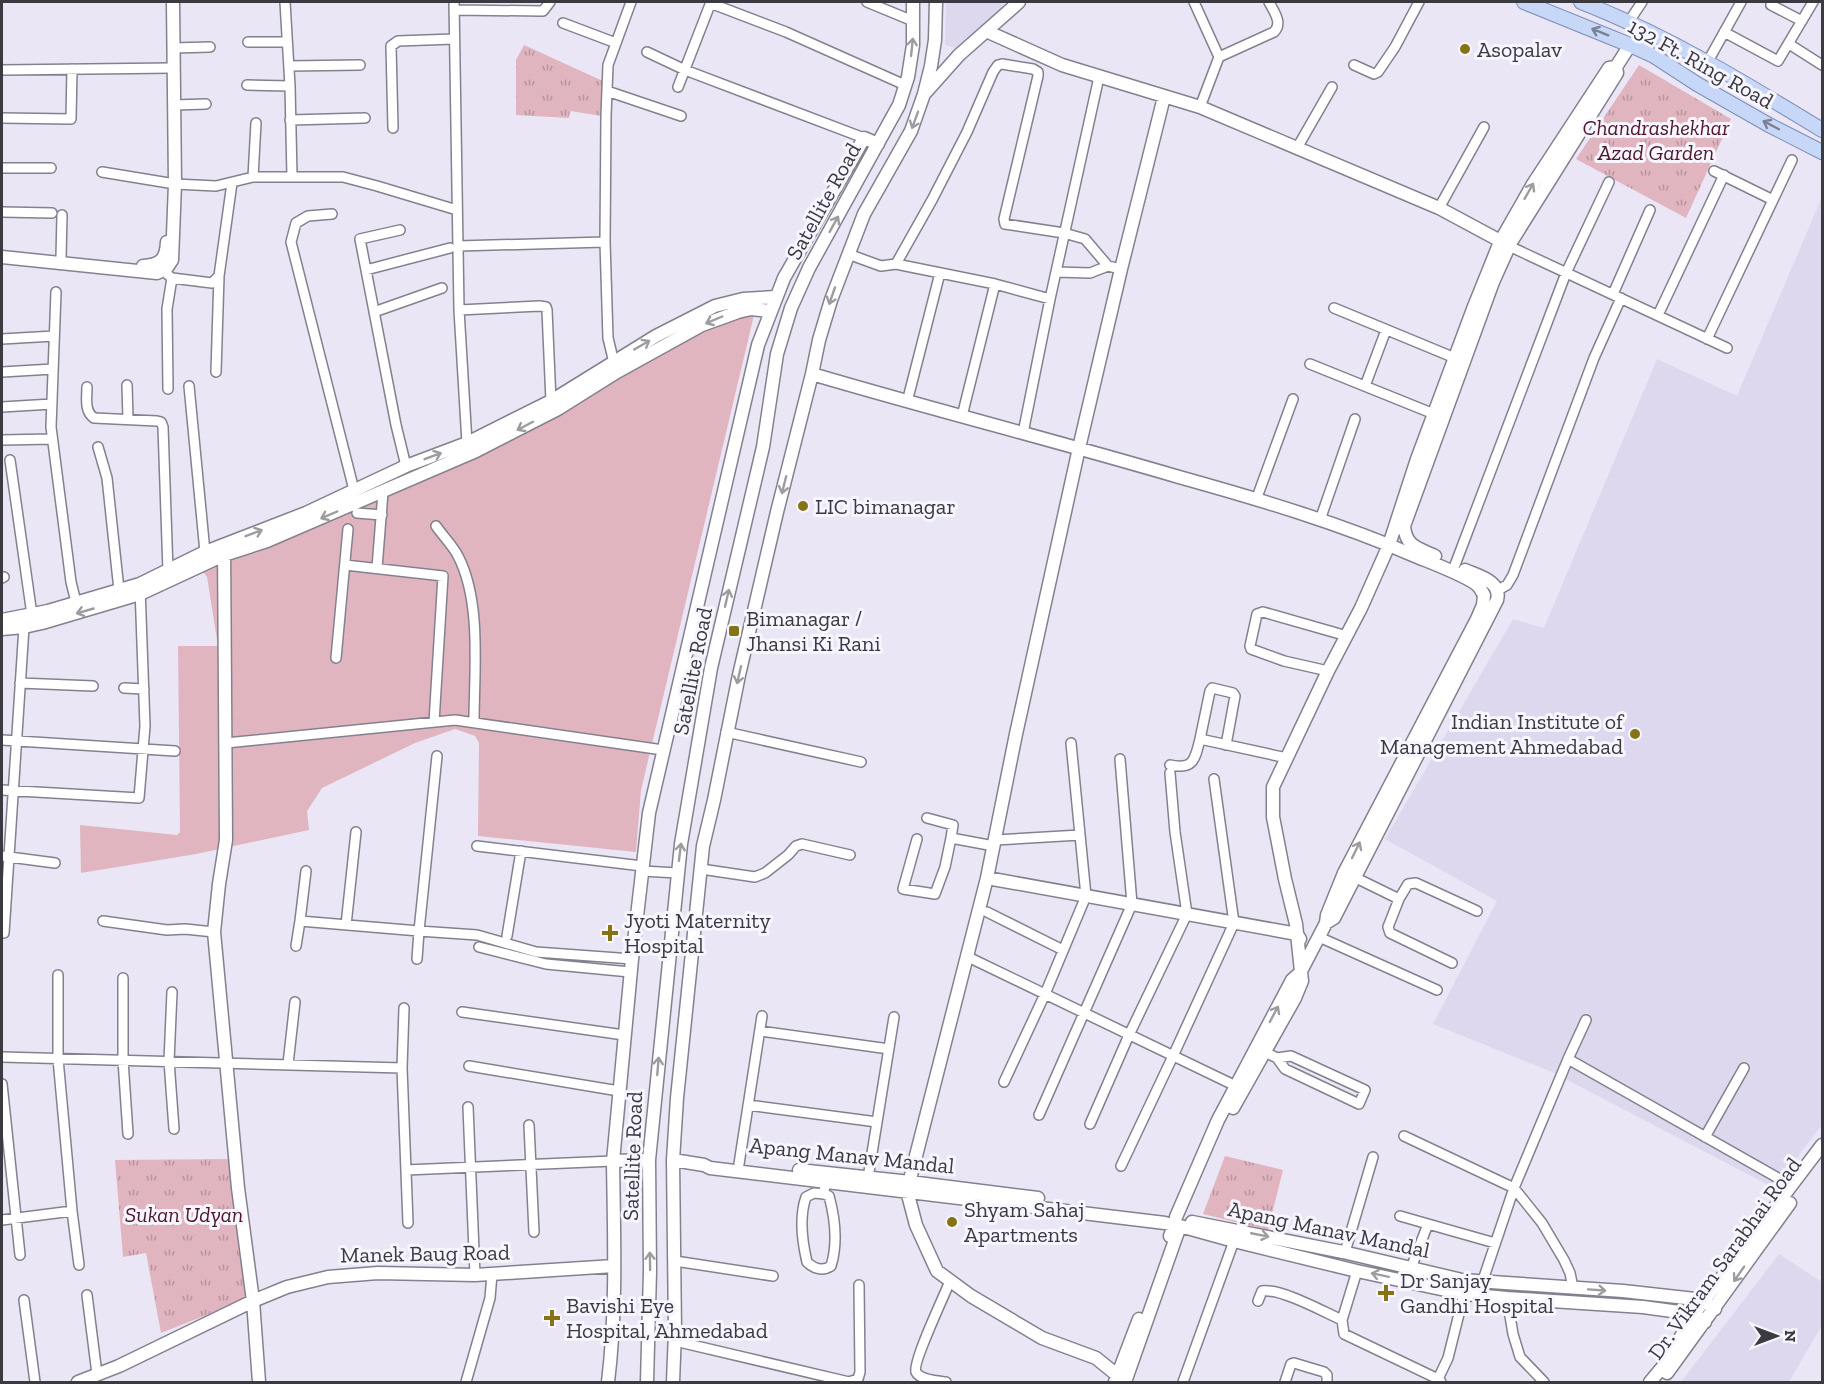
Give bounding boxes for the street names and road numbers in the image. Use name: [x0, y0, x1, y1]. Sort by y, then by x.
street label: 132 Ft. Ring Road: [1623, 12, 1778, 115]
street label: Satellite Road: [780, 138, 867, 264]
street label: Satellite Road: [667, 605, 718, 737]
street label: Satellite Road: [617, 1091, 648, 1221]
street label: Apang Manav Mandal: [748, 1131, 956, 1180]
street label: Dr. Vikram Sarabhai Road: [1642, 1152, 1807, 1365]
street label: Apang Manav Mandal: [1225, 1195, 1432, 1264]
street label: Manek Baug Road: [340, 1239, 510, 1268]

